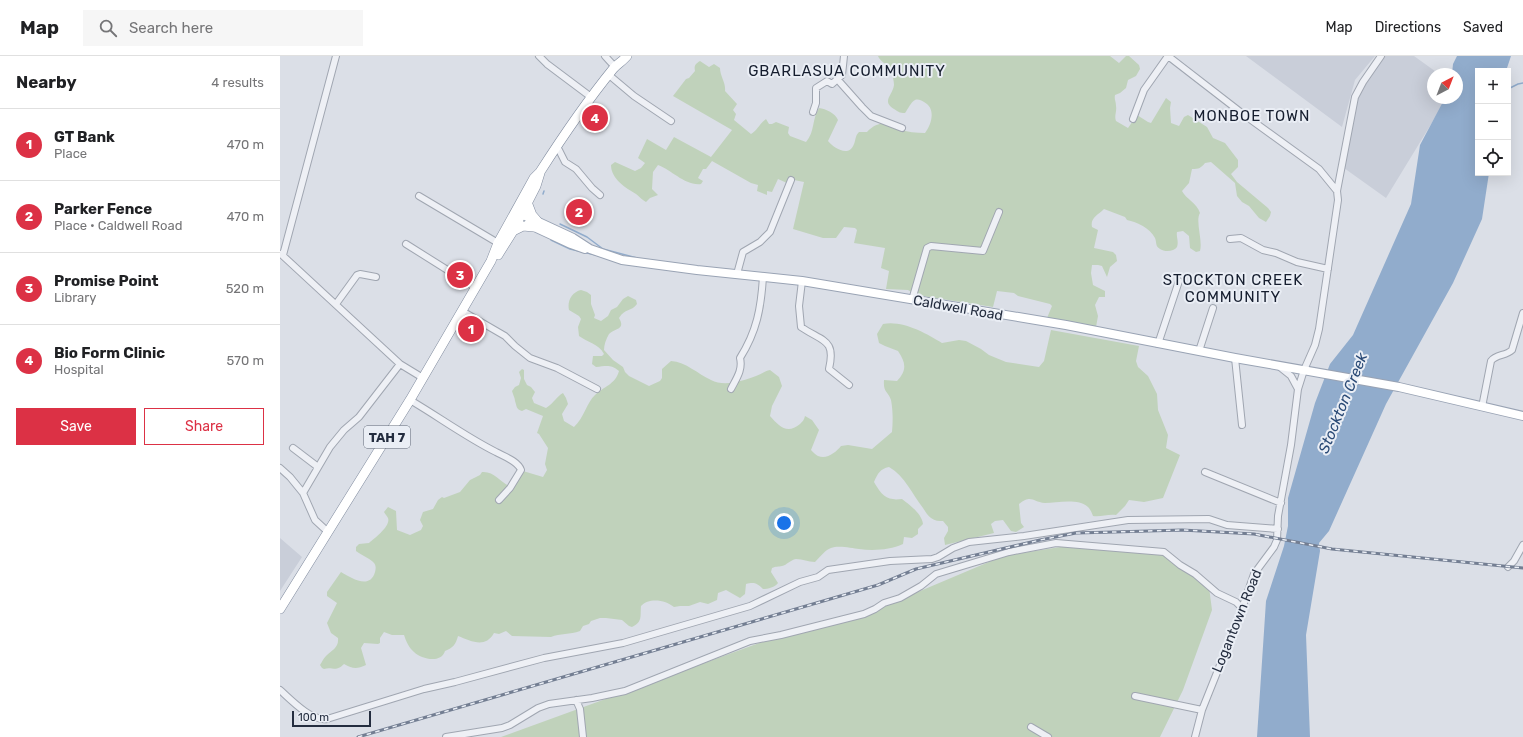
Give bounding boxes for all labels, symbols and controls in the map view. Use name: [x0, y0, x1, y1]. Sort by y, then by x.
search box: [83, 10, 363, 46]
text: Map: [20, 16, 59, 39]
icon: search: [97, 17, 119, 39]
text: Search here: [129, 19, 213, 37]
text: Map: [1326, 19, 1353, 36]
text: Directions: [1375, 19, 1441, 36]
text: Saved: [1463, 19, 1503, 36]
district label: GBARLASUA COMMUNITY: [748, 62, 946, 80]
north arrow: [1427, 68, 1463, 104]
map controls: [1475, 68, 1511, 176]
button: +: [1475, 68, 1511, 104]
text: Nearby: [16, 72, 77, 92]
text: 4 results: [211, 75, 264, 90]
pin: 4: [582, 103, 608, 133]
button: −: [1475, 104, 1511, 140]
district label: MONBOE TOWN: [1194, 107, 1310, 125]
text: GT Bank: [54, 128, 115, 146]
text: 1: [26, 137, 32, 152]
text: 470 m: [226, 137, 264, 152]
button: locate: [1475, 140, 1511, 176]
text: Place: [54, 146, 87, 161]
pin: 2: [566, 197, 592, 227]
text: Parker Fence: [54, 200, 152, 218]
text: 2: [25, 209, 33, 224]
text: 470 m: [226, 209, 264, 224]
text: Place · Caldwell Road: [54, 218, 182, 233]
pin: 3: [447, 260, 473, 290]
district label: STOCKTON CREEK COMMUNITY: [1163, 271, 1303, 306]
text: Promise Point: [54, 272, 159, 290]
text: 3: [25, 281, 33, 296]
text: 520 m: [226, 281, 264, 296]
text: Library: [54, 290, 96, 305]
street label: Caldwell Road: [912, 292, 1004, 324]
pin: 1: [458, 314, 484, 344]
text: Bio Form Clinic: [54, 344, 165, 362]
water label: Stockton Creek: [1315, 350, 1371, 456]
text: 4: [25, 353, 33, 368]
text: 570 m: [227, 353, 264, 368]
text: Hospital: [54, 362, 104, 377]
button: Save: [16, 408, 136, 445]
button: Share: [144, 408, 264, 445]
road number: TAH 7: [364, 426, 410, 448]
your location: [774, 513, 794, 533]
street label: Logantown Road: [1209, 567, 1265, 675]
scale bar: [292, 709, 371, 728]
text: 100 m: [298, 711, 329, 724]

